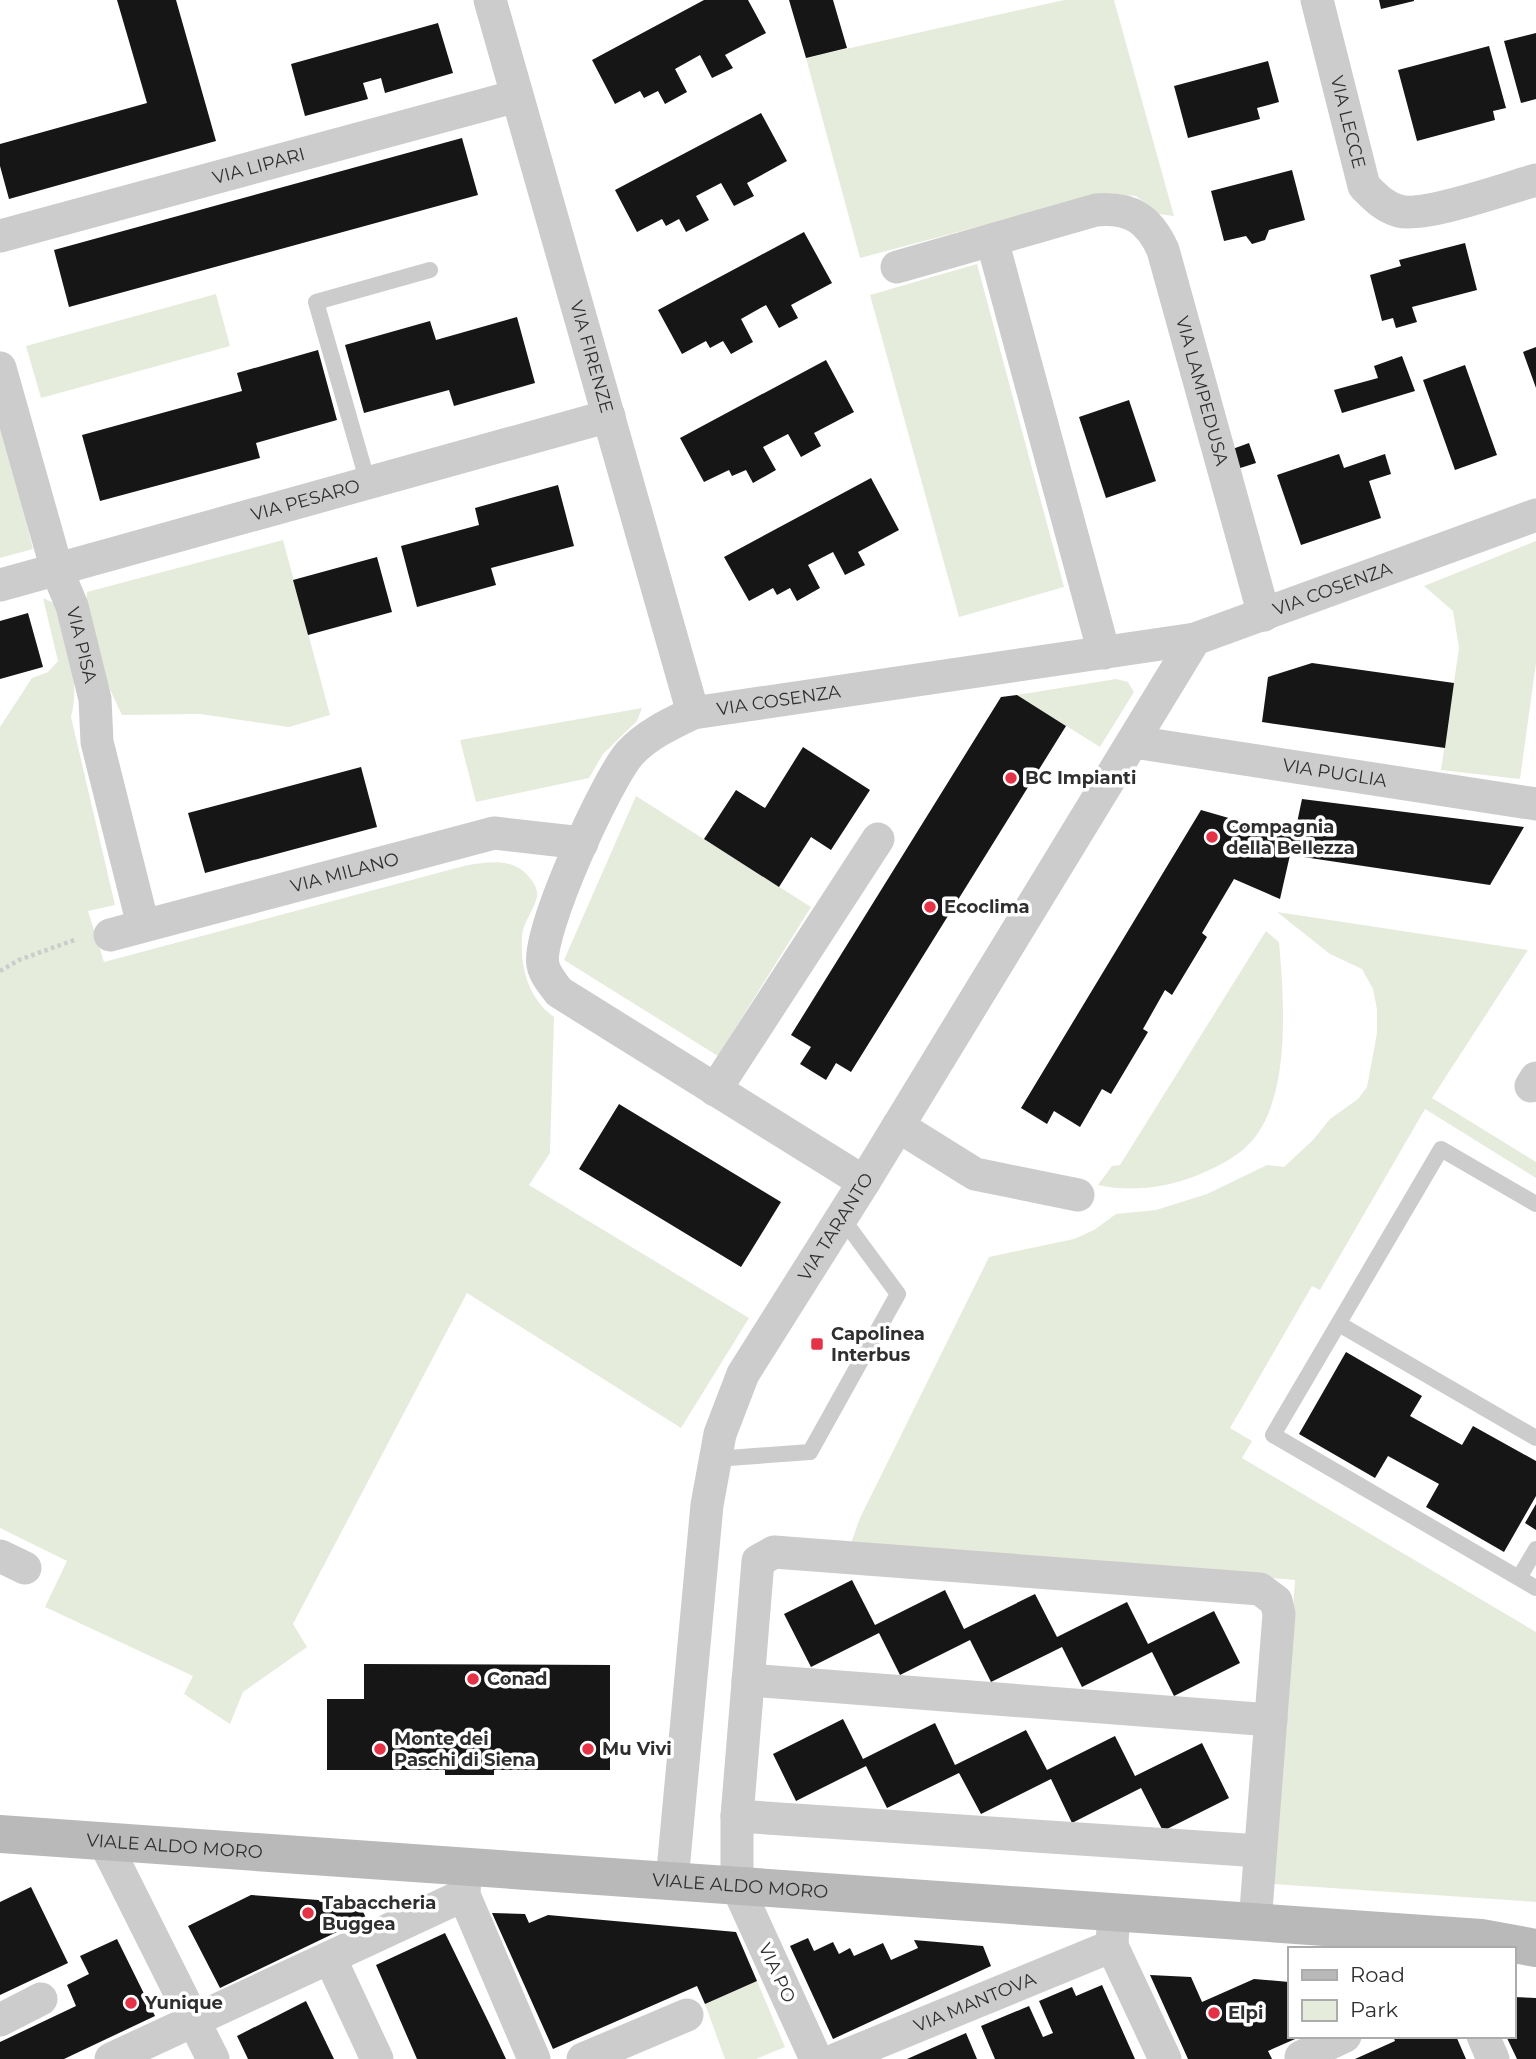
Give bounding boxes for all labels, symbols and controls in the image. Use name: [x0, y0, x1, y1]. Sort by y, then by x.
street label: VIA LECCE: [1326, 73, 1370, 171]
street label: VIA LIPARI: [210, 143, 307, 189]
street label: VIA FIRENZE: [565, 298, 618, 415]
street label: VIA LAMPEDUSA: [1171, 314, 1233, 468]
street label: VIA PESARO: [248, 475, 362, 526]
street label: VIA COSENZA: [1270, 557, 1395, 621]
street label: VIA PISA: [62, 605, 102, 685]
street label: VIA COSENZA: [715, 680, 842, 720]
street label: VIA PUGLIA: [1281, 754, 1388, 792]
place label: BC Impianti: [1025, 767, 1136, 789]
marker: BC Impianti: [1003, 770, 1019, 786]
place label: Compagnia della Bellezza: [1226, 816, 1355, 859]
marker: Compagnia della Bellezza: [1204, 829, 1220, 845]
street label: VIA MILANO: [288, 848, 401, 898]
place label: Ecoclima: [944, 896, 1030, 918]
marker: Ecoclima: [922, 899, 938, 915]
street label: VIA TARANTO: [793, 1169, 878, 1285]
place label: Capolinea Interbus: [831, 1323, 925, 1366]
marker: Capolinea Interbus: [809, 1336, 825, 1352]
place label: Conad: [487, 1668, 548, 1690]
marker: Conad: [465, 1671, 481, 1687]
place label: Monte dei Paschi di Siena: [394, 1728, 536, 1771]
place label: Mu Vivi: [602, 1738, 672, 1760]
marker: Monte dei Paschi di Siena: [372, 1741, 388, 1757]
marker: Mu Vivi: [580, 1741, 596, 1757]
street label: VIALE ALDO MORO: [86, 1829, 263, 1863]
street label: VIALE ALDO MORO: [651, 1869, 829, 1903]
place label: Tabaccheria Buggea: [322, 1892, 436, 1935]
marker: Tabaccheria Buggea: [300, 1905, 316, 1921]
street label: VIA PO: [754, 1940, 800, 2006]
legend: [1288, 1947, 1515, 2038]
text: Road: [1350, 1962, 1405, 1987]
street label: VIA MANTOVA: [911, 1967, 1039, 2037]
place label: Yunique: [144, 1992, 223, 2014]
marker: Yunique: [123, 1995, 139, 2011]
text: Park: [1350, 1997, 1398, 2022]
place label: Elpi: [1228, 2002, 1263, 2024]
marker: Elpi: [1206, 2005, 1222, 2021]

